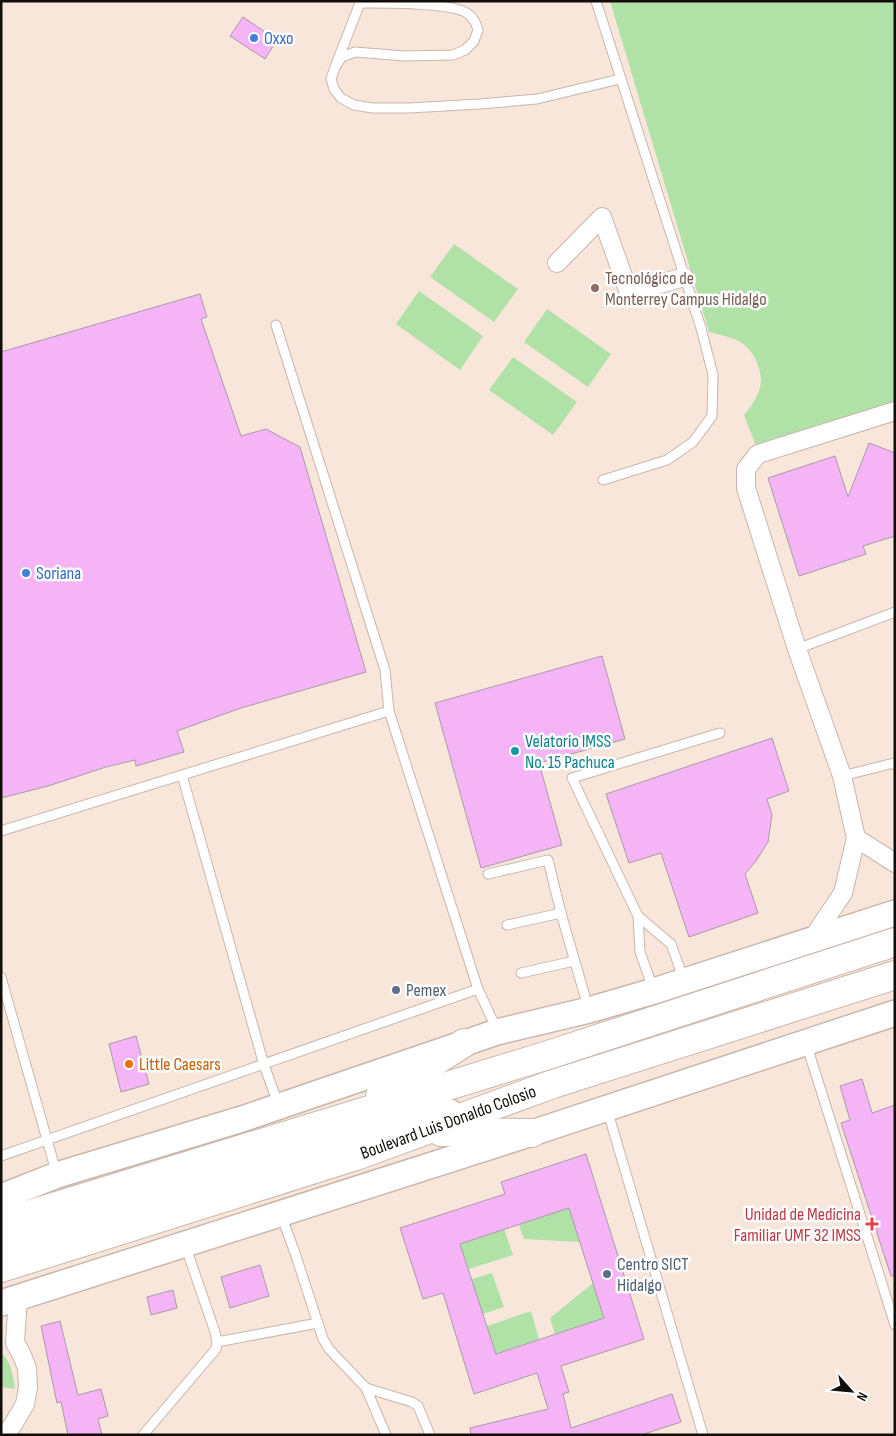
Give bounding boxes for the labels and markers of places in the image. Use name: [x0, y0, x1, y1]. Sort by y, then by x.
place label: Oxxo: [264, 28, 294, 49]
marker: Oxxo: [248, 32, 260, 44]
place label: Tecnológico de Monterrey Campus Hidalgo: [605, 268, 767, 310]
marker: Tecnológico de Monterrey Campus Hidalgo: [589, 282, 601, 294]
place label: Soriana: [36, 563, 81, 584]
marker: Soriana: [20, 567, 32, 579]
place label: Velatorio IMSS No. 15 Pachuca: [525, 731, 615, 773]
marker: Velatorio IMSS No. 15 Pachuca: [509, 745, 521, 757]
place label: Pemex: [406, 980, 446, 1001]
marker: Pemex: [390, 984, 402, 996]
place label: Little Caesars: [139, 1054, 221, 1075]
marker: Little Caesars: [123, 1058, 135, 1070]
place label: Unidad de Medicina Familiar UMF 32 IMSS: [734, 1204, 861, 1246]
marker: Unidad de Medicina Familiar UMF 32 IMSS: [865, 1217, 879, 1231]
place label: Centro SICT Hidalgo: [617, 1254, 689, 1296]
marker: Centro SICT Hidalgo: [601, 1268, 613, 1280]

